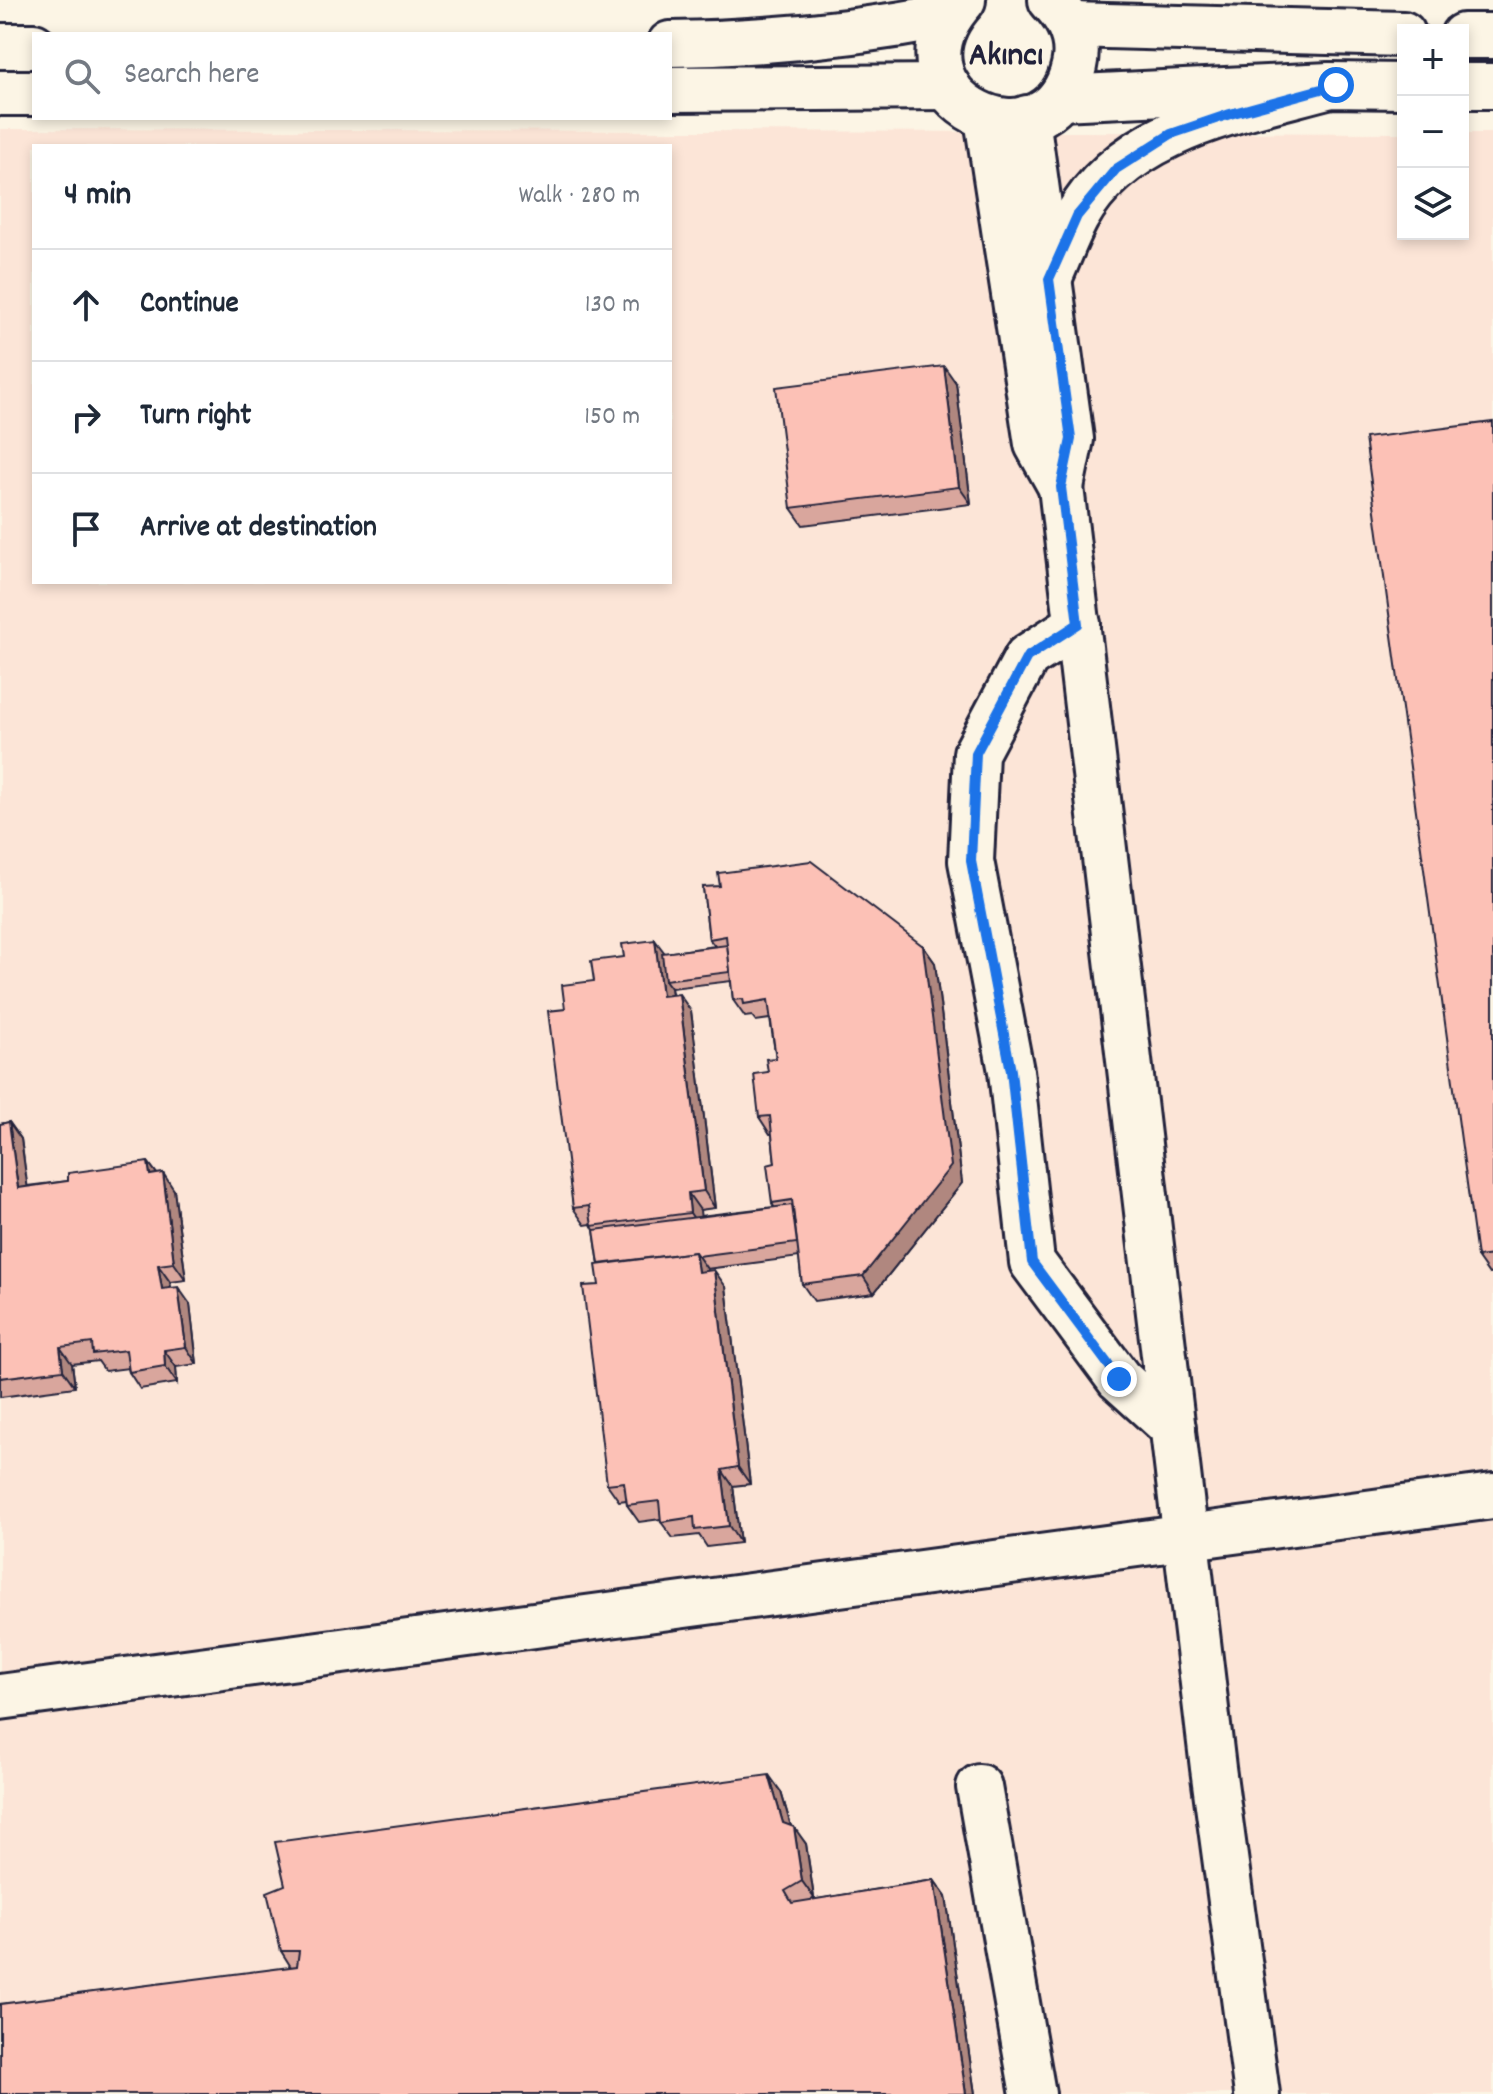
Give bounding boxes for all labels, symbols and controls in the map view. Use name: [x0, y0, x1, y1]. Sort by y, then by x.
map controls: [1397, 24, 1469, 240]
button: +: [1397, 24, 1469, 96]
search box: [32, 32, 672, 120]
district label: Akıncı: [969, 33, 1043, 82]
icon: search: [60, 54, 104, 98]
text: Search here: [124, 55, 260, 98]
route start: [1318, 67, 1354, 103]
button: −: [1397, 96, 1469, 168]
button: layers: [1397, 168, 1469, 240]
text: 4 min: [64, 172, 131, 221]
text: Walk · 280 m: [518, 178, 640, 215]
icon: ahead: [64, 283, 108, 327]
text: Continue: [140, 284, 239, 327]
text: 130 m: [585, 287, 640, 324]
icon: right: [64, 395, 108, 439]
text: Turn right: [140, 396, 251, 439]
text: 150 m: [584, 399, 640, 436]
icon: arrive: [64, 507, 108, 551]
text: Arrive at destination: [140, 508, 377, 551]
route end: [1101, 1361, 1137, 1397]

